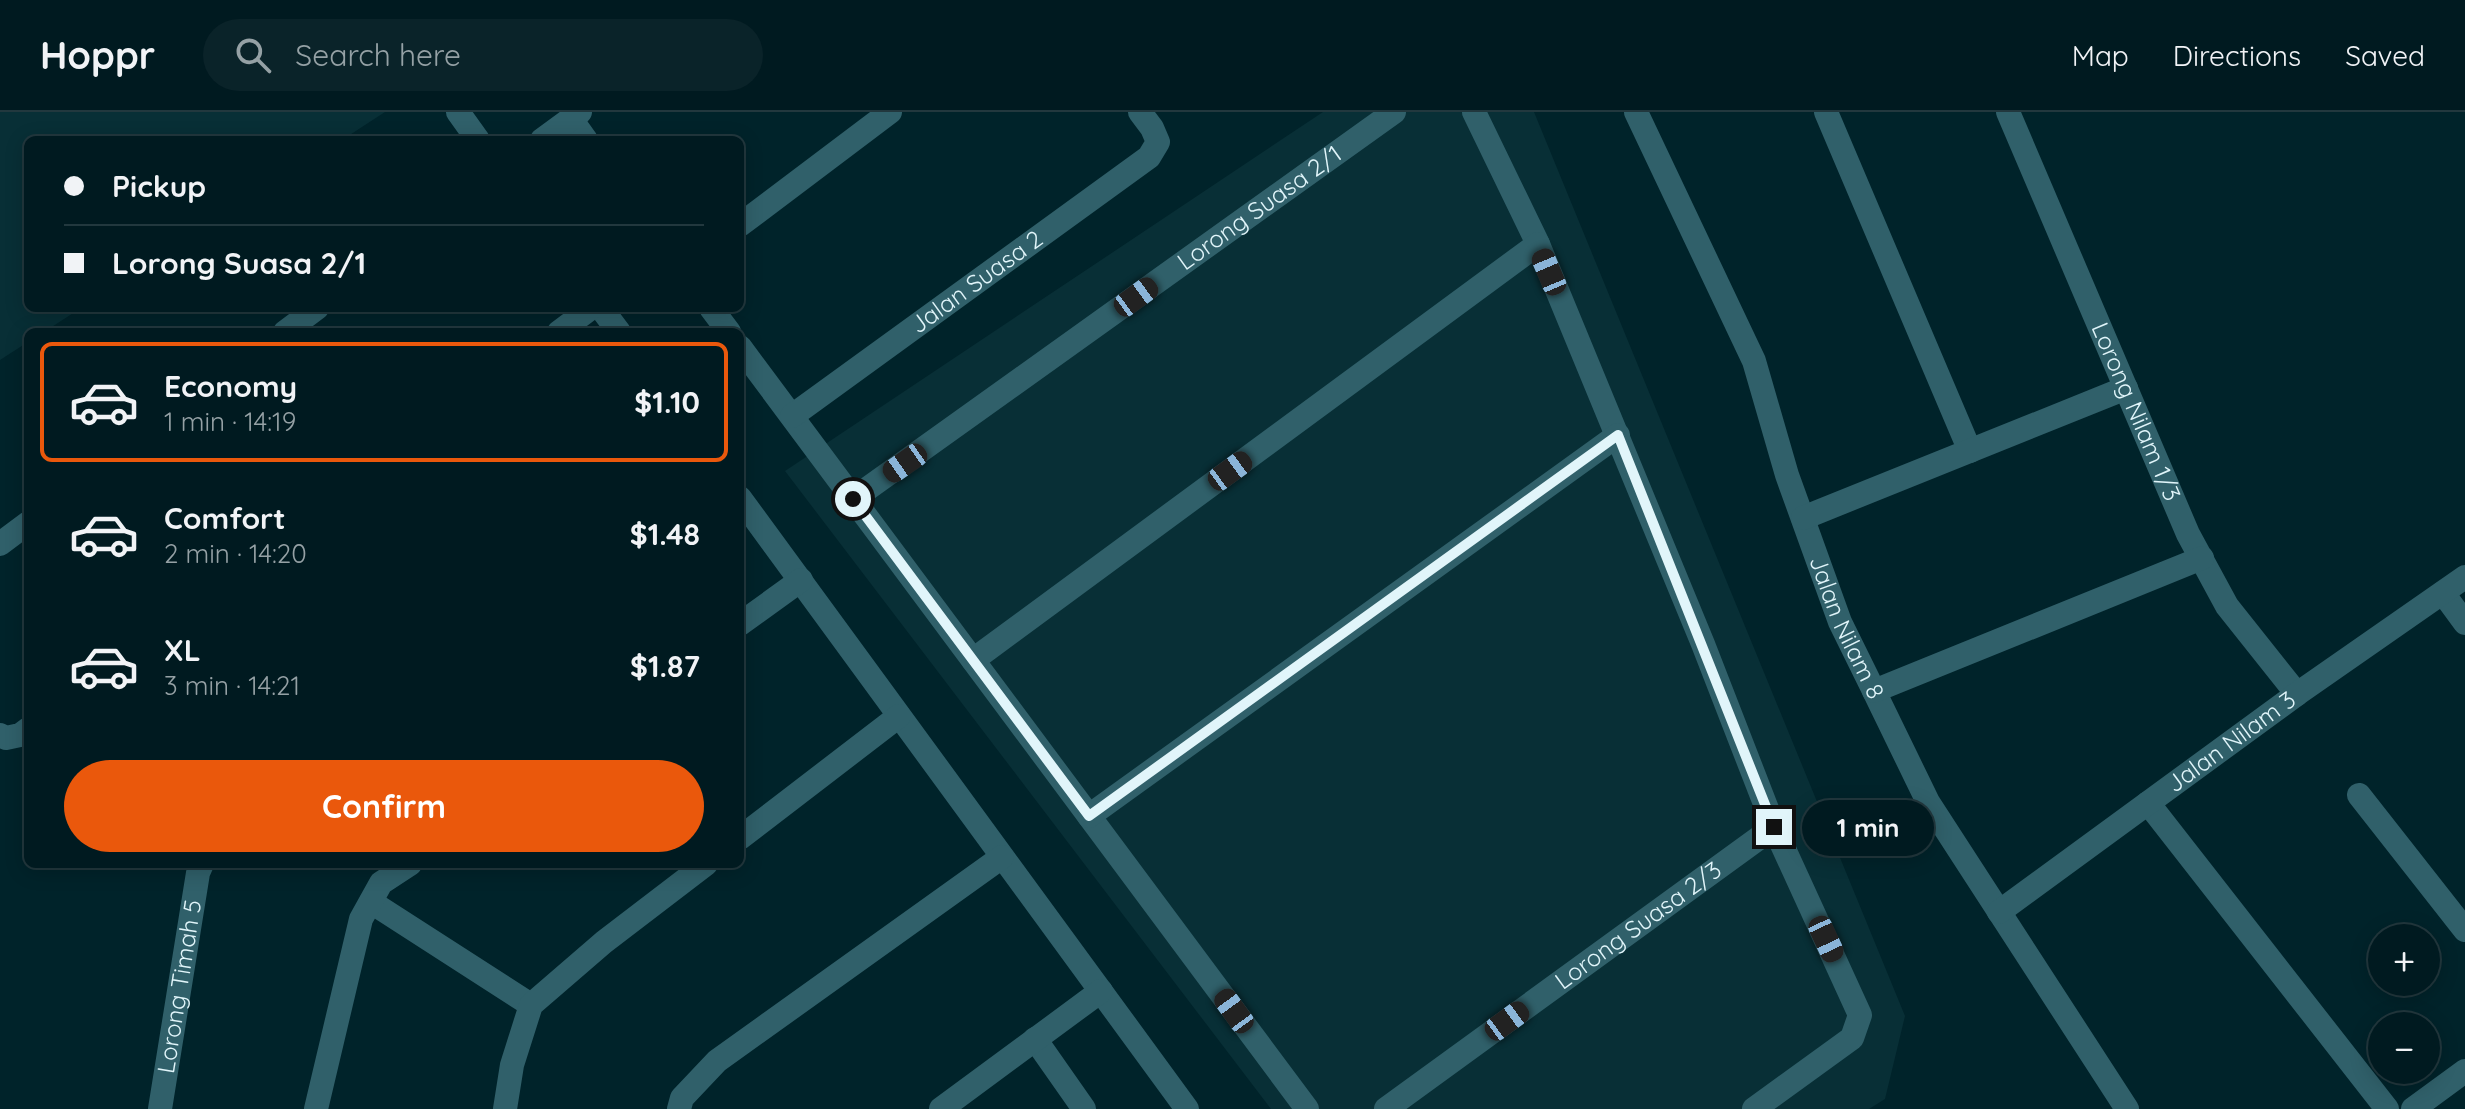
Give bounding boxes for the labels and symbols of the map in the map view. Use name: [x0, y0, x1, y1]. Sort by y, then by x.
street label: Lorong Suasa 2/1: [1171, 138, 1347, 276]
street label: Jalan Suasa 2: [904, 223, 1048, 339]
car: [1529, 245, 1569, 299]
car: [1110, 273, 1162, 321]
street label: Lorong Nilam 1/3: [2086, 318, 2188, 505]
car: [878, 439, 932, 487]
car: [1204, 447, 1256, 495]
route start: [835, 481, 871, 517]
street label: Jalan Nilam 8: [1803, 552, 1891, 703]
street label: Jalan Nilam 3: [2160, 684, 2301, 798]
callout: 1 min: [1802, 799, 1934, 855]
route end: [1756, 809, 1792, 845]
street label: Lorong Suasa 2/3: [1549, 854, 1727, 995]
street label: Lorong Timah 5: [150, 897, 207, 1075]
car: [1805, 912, 1847, 966]
car: [1210, 985, 1258, 1037]
car: [1481, 997, 1533, 1045]

